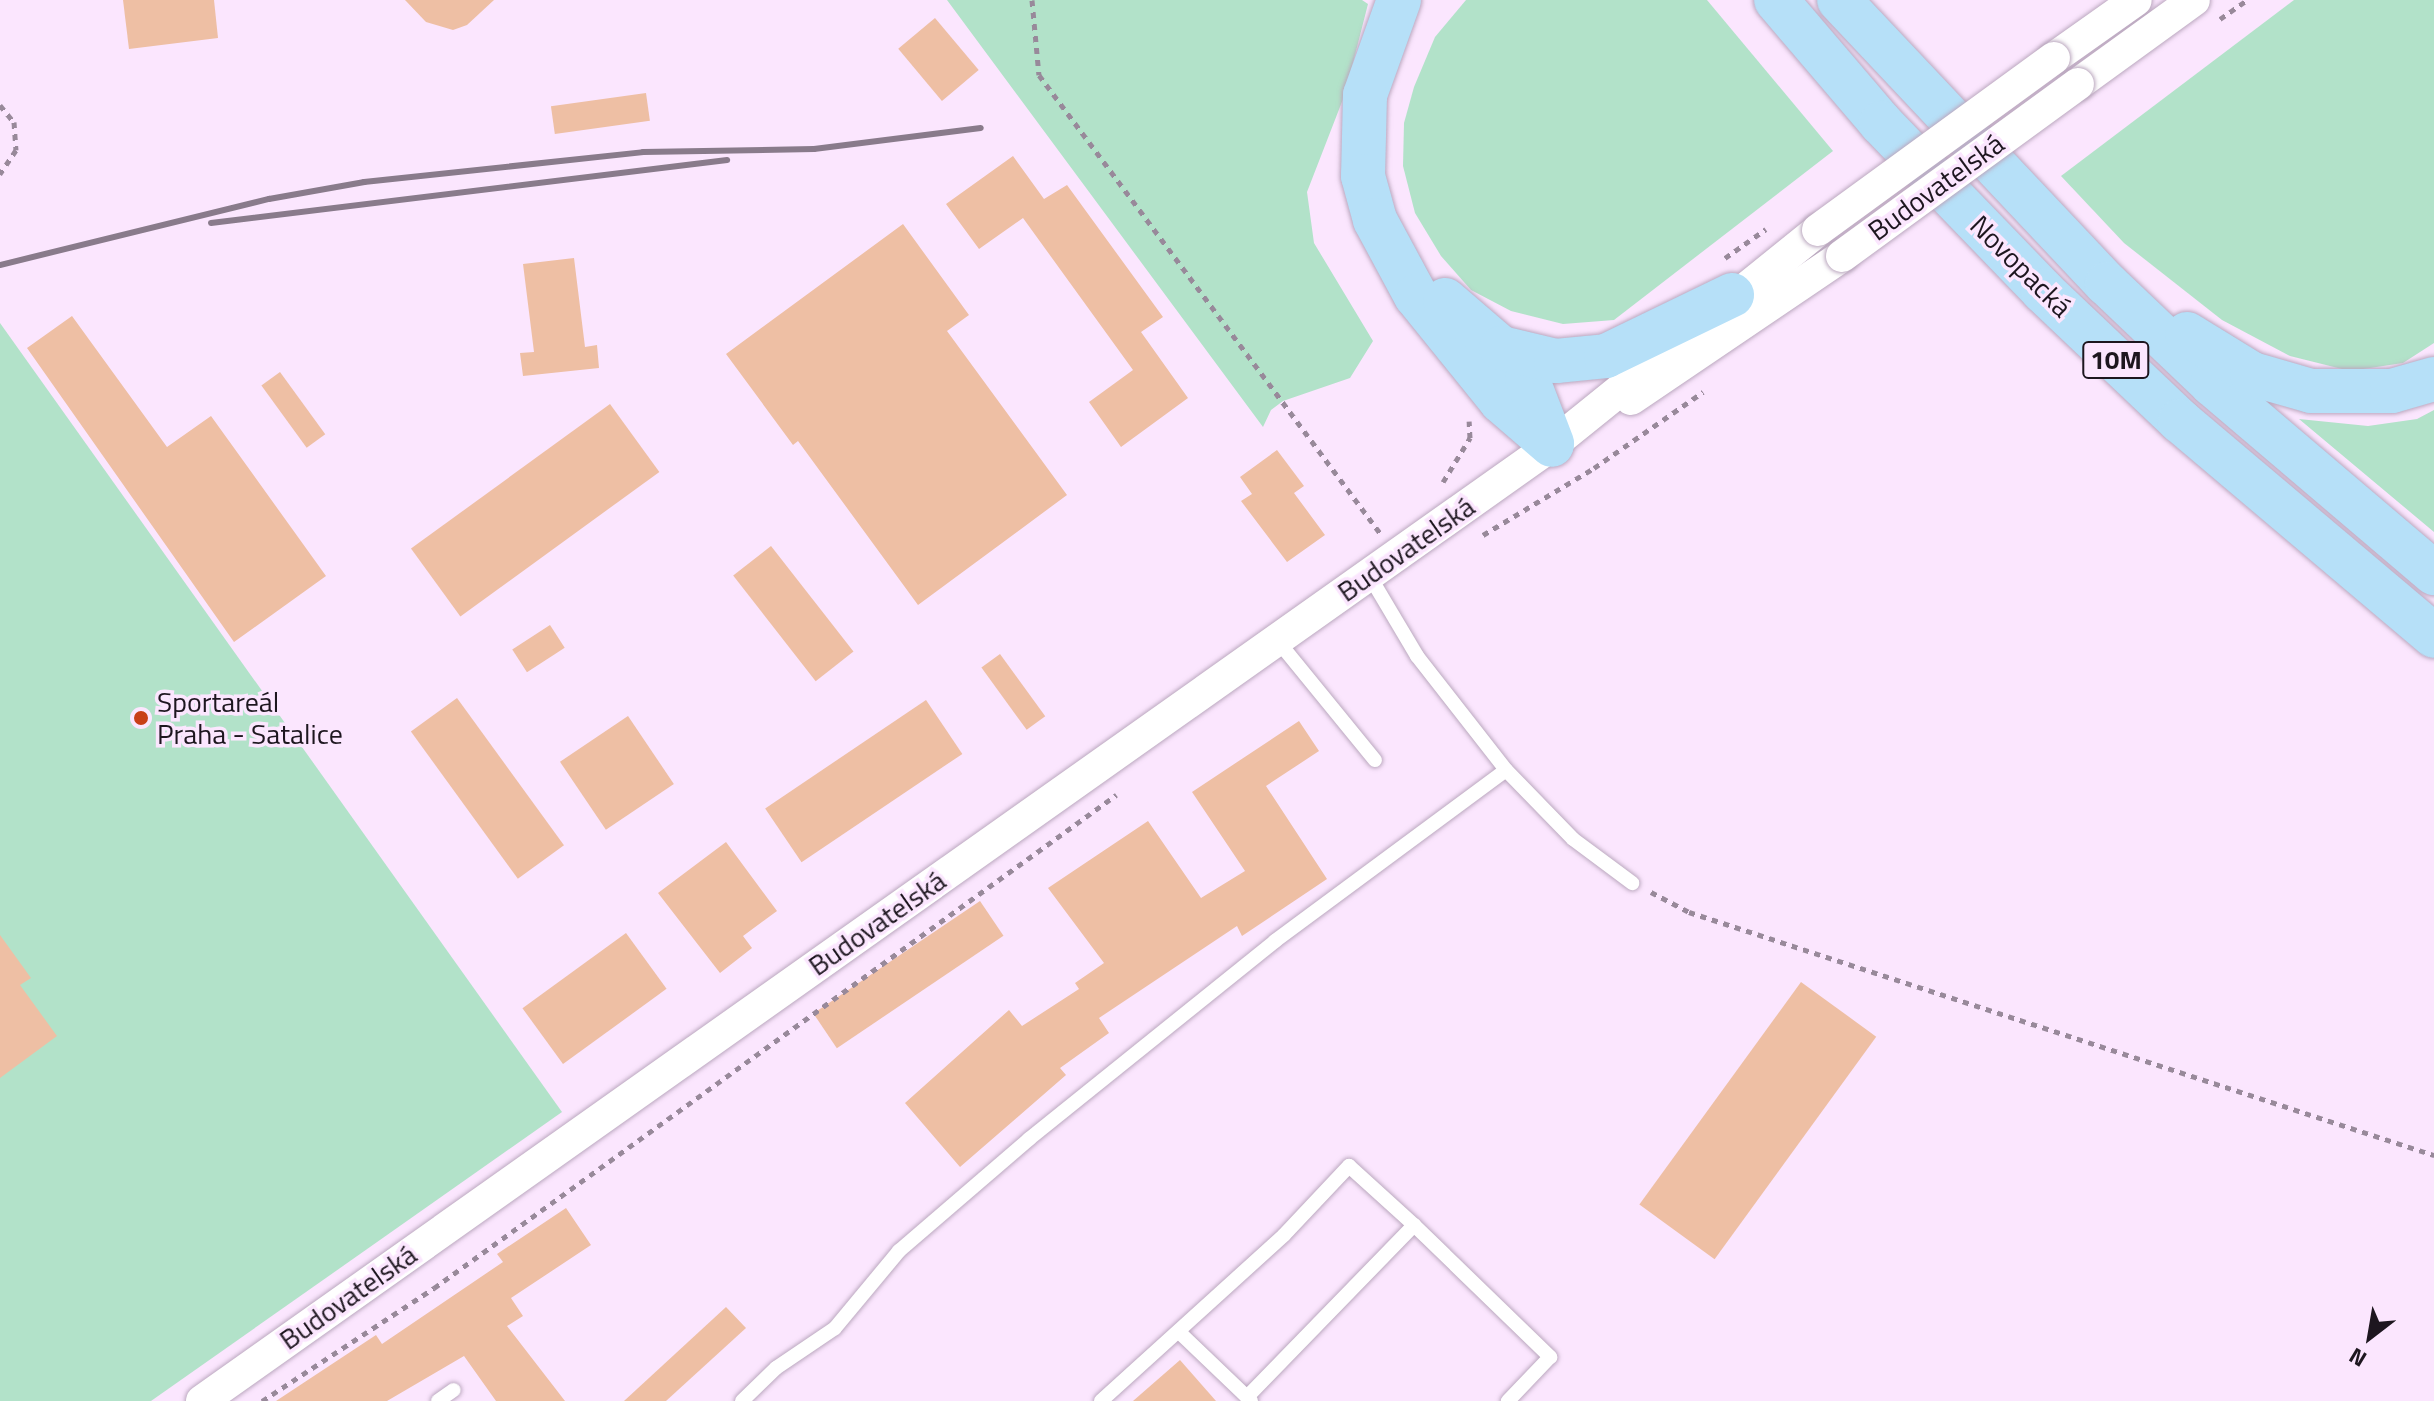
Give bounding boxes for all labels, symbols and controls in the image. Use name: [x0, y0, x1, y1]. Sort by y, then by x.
street label: Budovatelská: [1862, 127, 2010, 247]
street label: Novopacká: [1963, 208, 2079, 324]
road number: 10M: [2082, 338, 2150, 382]
street label: Budovatelská: [1331, 489, 1481, 609]
place label: Sportareál Praha - Satalice: [157, 685, 343, 751]
marker: Sportareál Praha - Satalice: [132, 709, 150, 727]
street label: Budovatelská: [802, 863, 952, 983]
street label: Budovatelská: [273, 1237, 423, 1357]
north arrow: [2330, 1297, 2410, 1377]
text: N: [2342, 1339, 2373, 1376]

